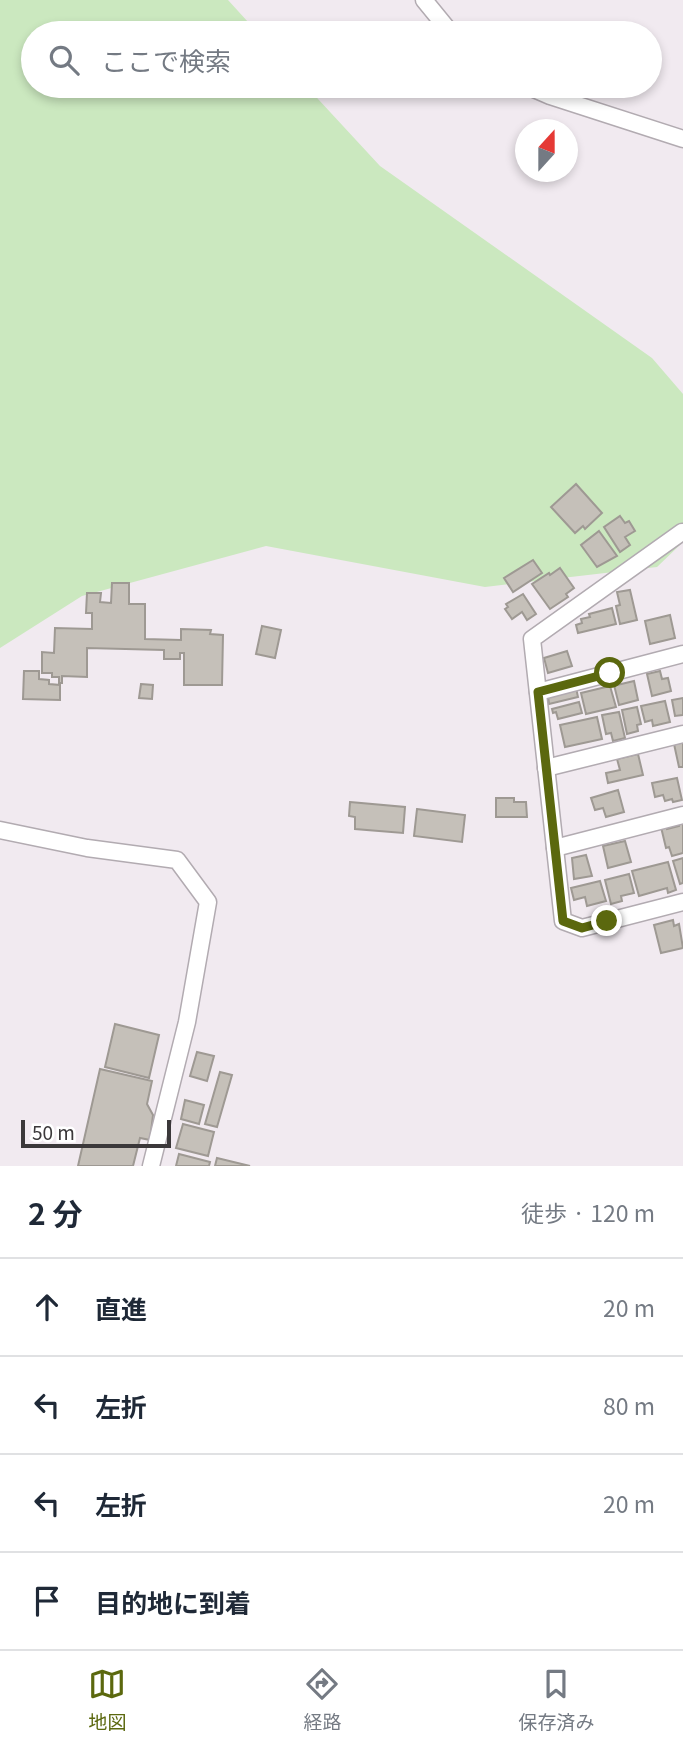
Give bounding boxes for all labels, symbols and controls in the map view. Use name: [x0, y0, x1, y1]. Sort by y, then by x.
search box: [21, 21, 662, 98]
icon: search: [45, 41, 83, 79]
text: ここで検索: [101, 41, 231, 78]
north arrow: [515, 119, 578, 182]
route start: [594, 657, 625, 688]
route end: [591, 905, 622, 936]
scale bar: [21, 1117, 172, 1149]
text: 50 m: [32, 1118, 75, 1145]
text: 2 分: [28, 1190, 83, 1234]
text: 徒歩 · 120 m: [521, 1195, 655, 1229]
icon: ahead: [28, 1288, 66, 1326]
text: 直進: [95, 1289, 147, 1326]
text: 20 m: [603, 1290, 655, 1324]
icon: left: [28, 1386, 66, 1424]
text: 左折: [95, 1387, 147, 1424]
text: 80 m: [603, 1388, 655, 1422]
icon: left: [28, 1484, 66, 1522]
text: 左折: [95, 1485, 147, 1522]
text: 20 m: [603, 1486, 655, 1520]
icon: arrive: [28, 1582, 66, 1620]
text: 目的地に到着: [95, 1583, 251, 1620]
tab: 地図: [88, 1665, 127, 1734]
tab: 経路: [303, 1665, 342, 1734]
tab: 保存済み: [518, 1665, 595, 1734]

